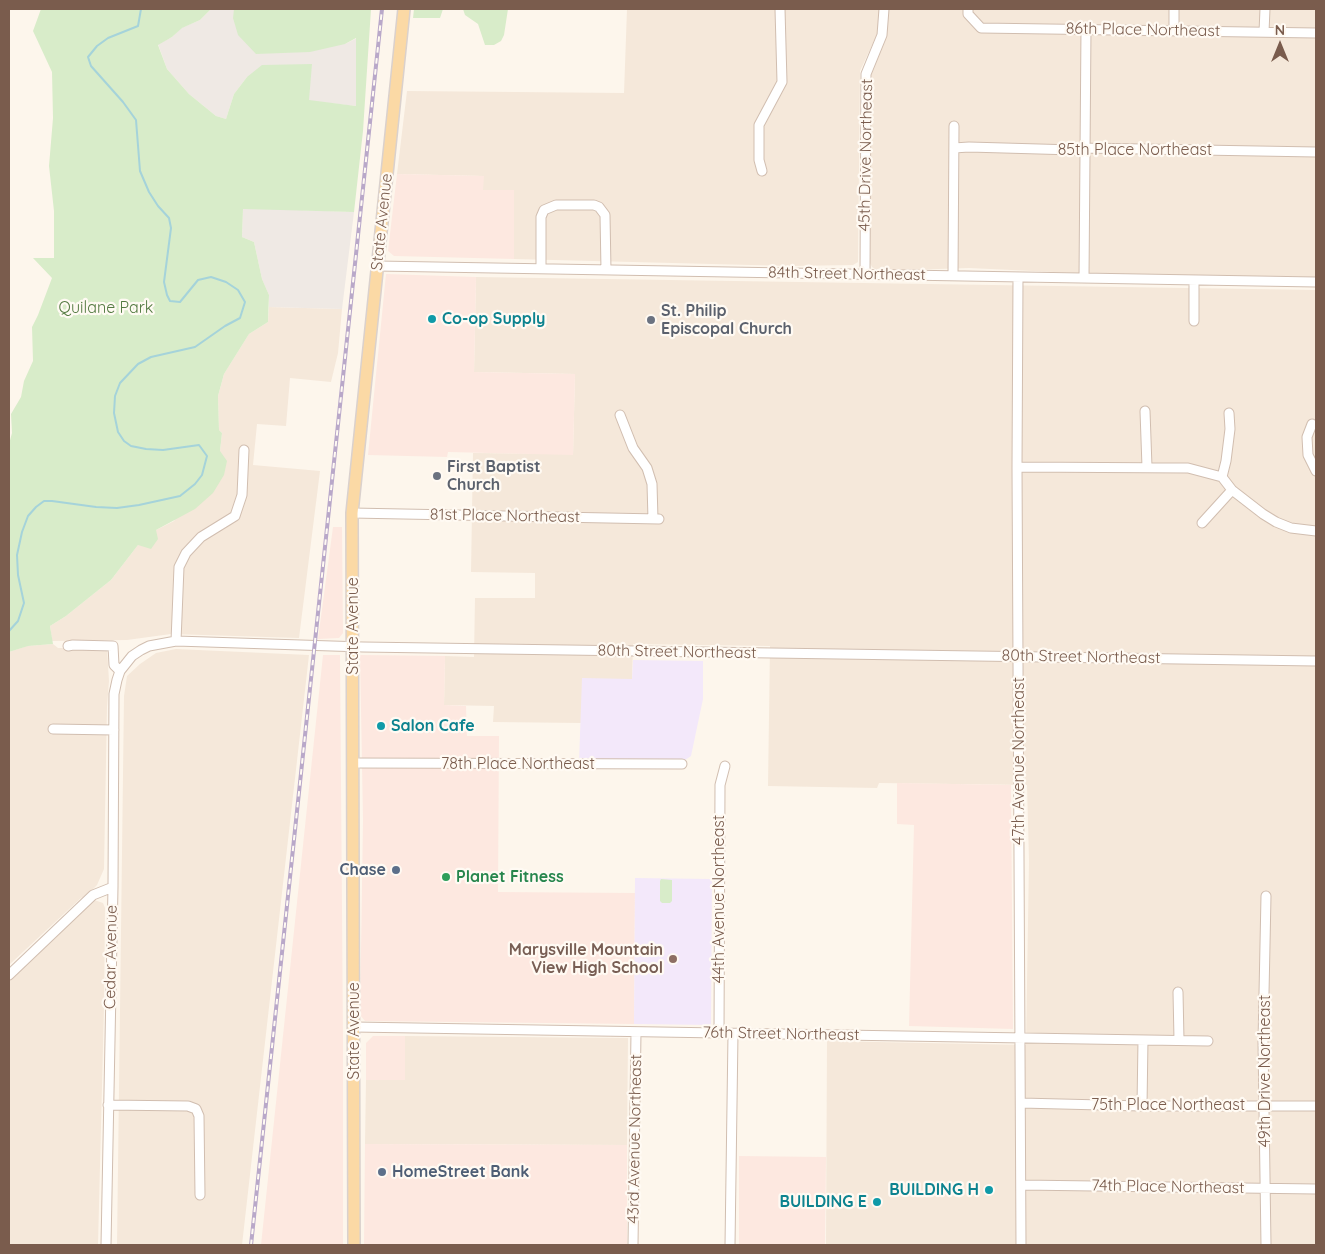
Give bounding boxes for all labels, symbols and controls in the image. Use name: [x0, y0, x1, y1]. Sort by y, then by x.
street label: 86th Place Northeast: [1066, 19, 1220, 41]
north arrow: [1255, 20, 1305, 70]
text: N: [1275, 21, 1285, 39]
street label: 45th Drive Northeast: [855, 78, 877, 232]
street label: 85th Place Northeast: [1058, 140, 1212, 160]
street label: State Avenue: [367, 172, 397, 272]
street label: 84th Street Northeast: [768, 263, 926, 285]
park label: Quilane Park: [59, 298, 153, 318]
place label: St. Philip Episcopal Church: [661, 301, 792, 339]
place label: Co-op Supply: [442, 309, 545, 329]
marker: Co-op Supply: [426, 313, 438, 325]
marker: St. Philip Episcopal Church: [645, 314, 657, 326]
place label: First Baptist Church: [447, 457, 541, 495]
marker: First Baptist Church: [431, 470, 443, 482]
street label: 81st Place Northeast: [430, 505, 580, 527]
street label: State Avenue: [343, 577, 363, 675]
street label: 80th Street Northeast: [597, 641, 757, 663]
street label: 80th Street Northeast: [1001, 646, 1161, 668]
street label: 47th Avenue Northeast: [1009, 677, 1029, 845]
place label: Salon Cafe: [391, 716, 475, 736]
marker: Salon Cafe: [375, 720, 387, 732]
street label: 78th Place Northeast: [441, 754, 595, 774]
street label: 44th Avenue Northeast: [709, 815, 729, 983]
place label: Chase: [339, 860, 386, 880]
marker: Chase: [390, 864, 402, 876]
place label: Planet Fitness: [456, 867, 564, 887]
marker: Planet Fitness: [440, 871, 452, 883]
street label: Cedar Avenue: [100, 905, 122, 1009]
place label: Marysville Mountain View High School: [509, 940, 663, 978]
marker: Marysville Mountain View High School: [667, 953, 679, 965]
street label: State Avenue: [344, 982, 364, 1080]
street label: 49th Drive Northeast: [1255, 995, 1275, 1147]
street label: 76th Street Northeast: [702, 1023, 860, 1045]
street label: 43rd Avenue Northeast: [624, 1054, 646, 1224]
street label: 75th Place Northeast: [1091, 1095, 1245, 1115]
place label: HomeStreet Bank: [392, 1162, 529, 1182]
marker: HomeStreet Bank: [376, 1166, 388, 1178]
street label: 74th Place Northeast: [1091, 1176, 1245, 1198]
place label: BUILDING H: [889, 1180, 979, 1200]
marker: BUILDING H: [983, 1184, 995, 1196]
place label: BUILDING E: [779, 1192, 867, 1212]
marker: BUILDING E: [871, 1196, 883, 1208]

